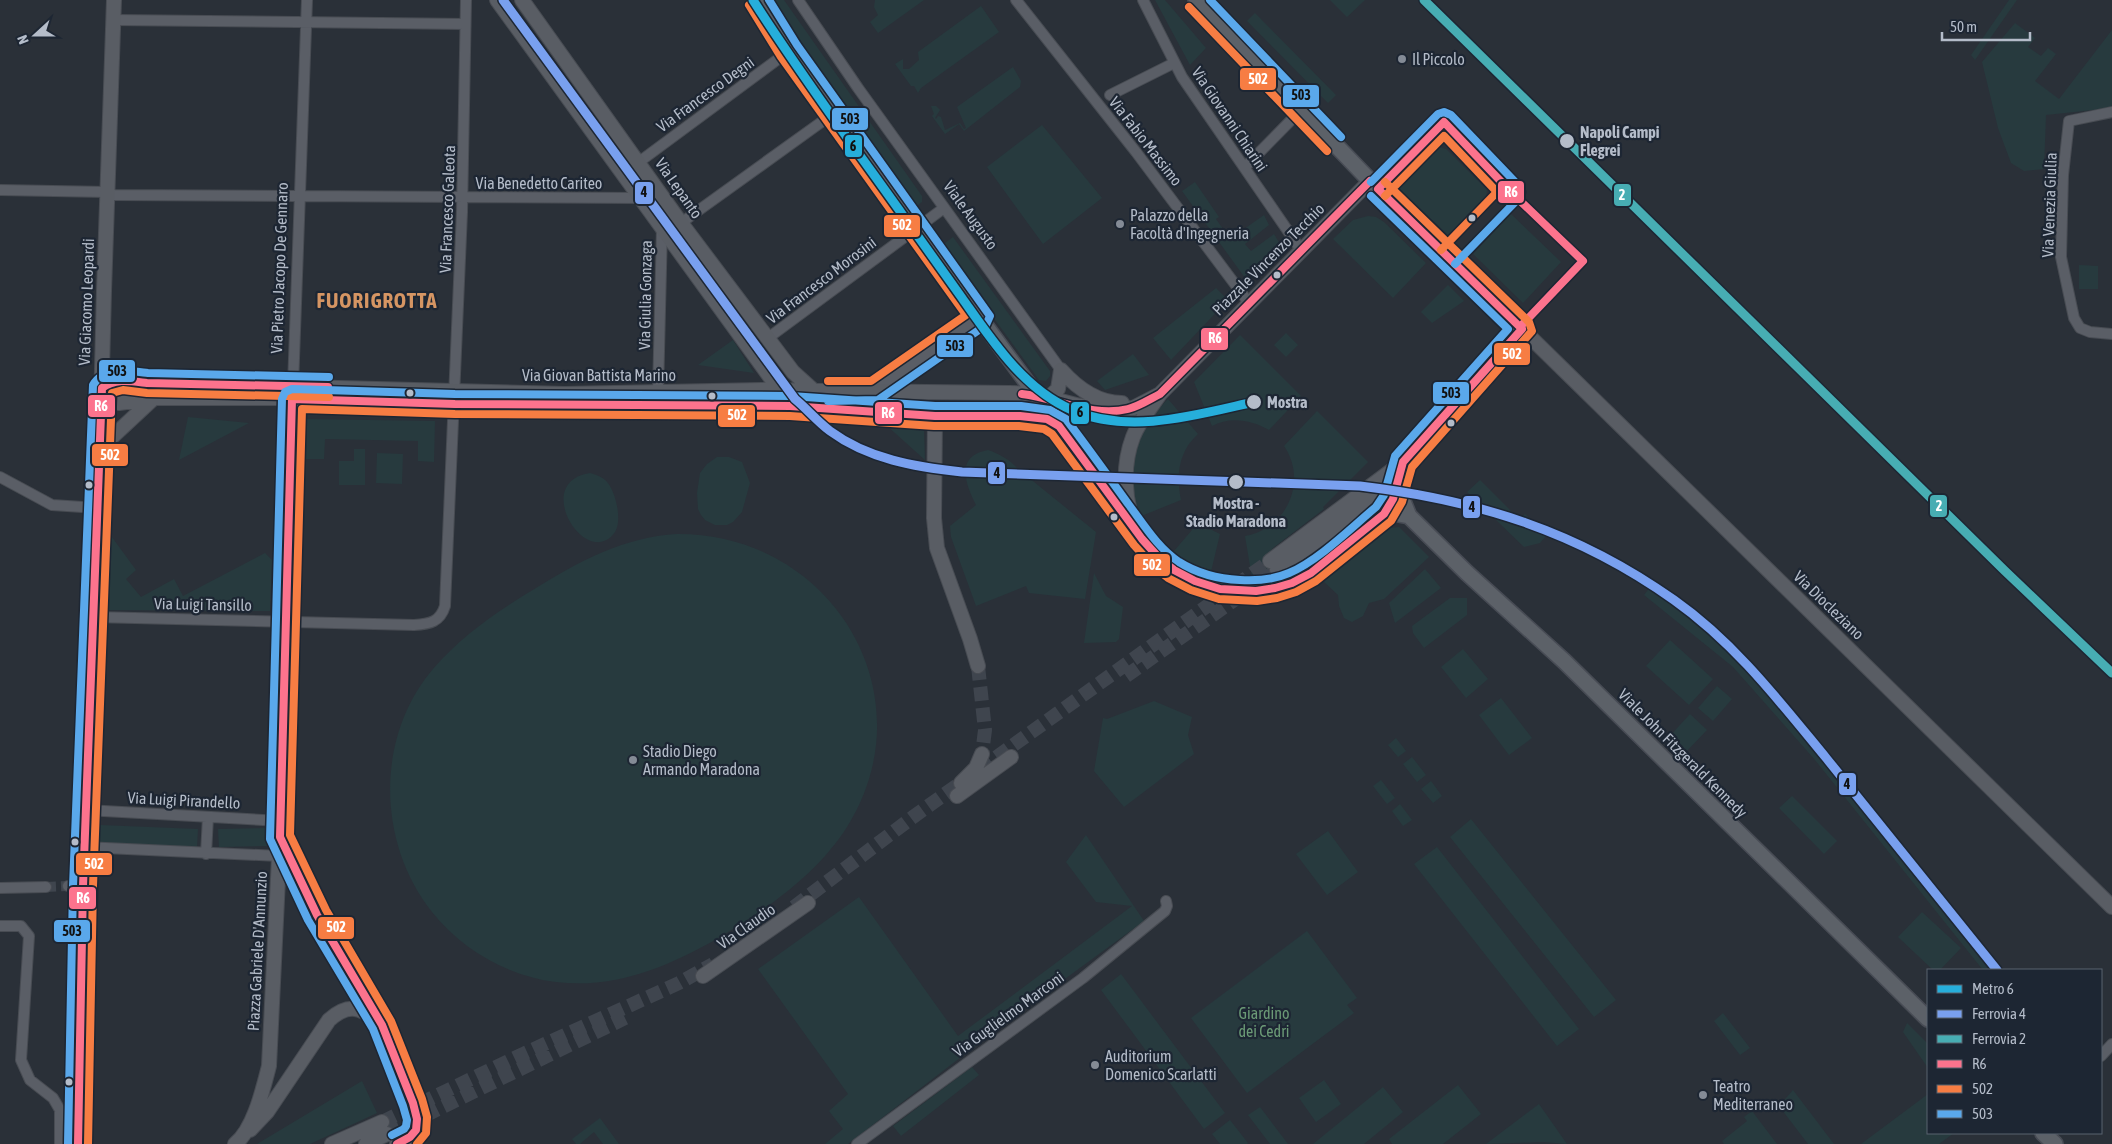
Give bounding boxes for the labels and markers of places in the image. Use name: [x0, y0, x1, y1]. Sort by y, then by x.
place label: Il Piccolo: [1412, 50, 1465, 68]
marker: Il Piccolo: [1396, 53, 1408, 65]
place label: Napoli Campi Flegrei: [1580, 123, 1660, 159]
marker: Napoli Campi Flegrei: [1558, 132, 1576, 150]
place label: Palazzo della Facoltà d'Ingegneria: [1130, 206, 1249, 243]
unlabelled marker: [1467, 213, 1477, 223]
marker: Palazzo della Facoltà d'Ingegneria: [1114, 218, 1126, 230]
unlabelled marker: [1272, 270, 1282, 280]
unlabelled marker: [405, 388, 415, 398]
unlabelled marker: [707, 391, 717, 401]
marker: Mostra: [1245, 393, 1263, 411]
place label: Mostra: [1267, 393, 1307, 411]
unlabelled marker: [1446, 418, 1456, 428]
marker: Mostra - Stadio Maradona: [1227, 473, 1245, 491]
unlabelled marker: [84, 480, 94, 490]
place label: Mostra - Stadio Maradona: [1186, 494, 1286, 530]
unlabelled marker: [1109, 512, 1119, 522]
place label: Stadio Diego Armando Maradona: [643, 742, 760, 778]
marker: Stadio Diego Armando Maradona: [627, 754, 639, 766]
unlabelled marker: [70, 837, 80, 847]
place label: Auditorium Domenico Scarlatti: [1105, 1047, 1217, 1083]
marker: Auditorium Domenico Scarlatti: [1089, 1059, 1101, 1071]
unlabelled marker: [64, 1077, 74, 1087]
place label: Teatro Mediterraneo: [1713, 1077, 1793, 1113]
marker: Teatro Mediterraneo: [1697, 1089, 1709, 1101]

